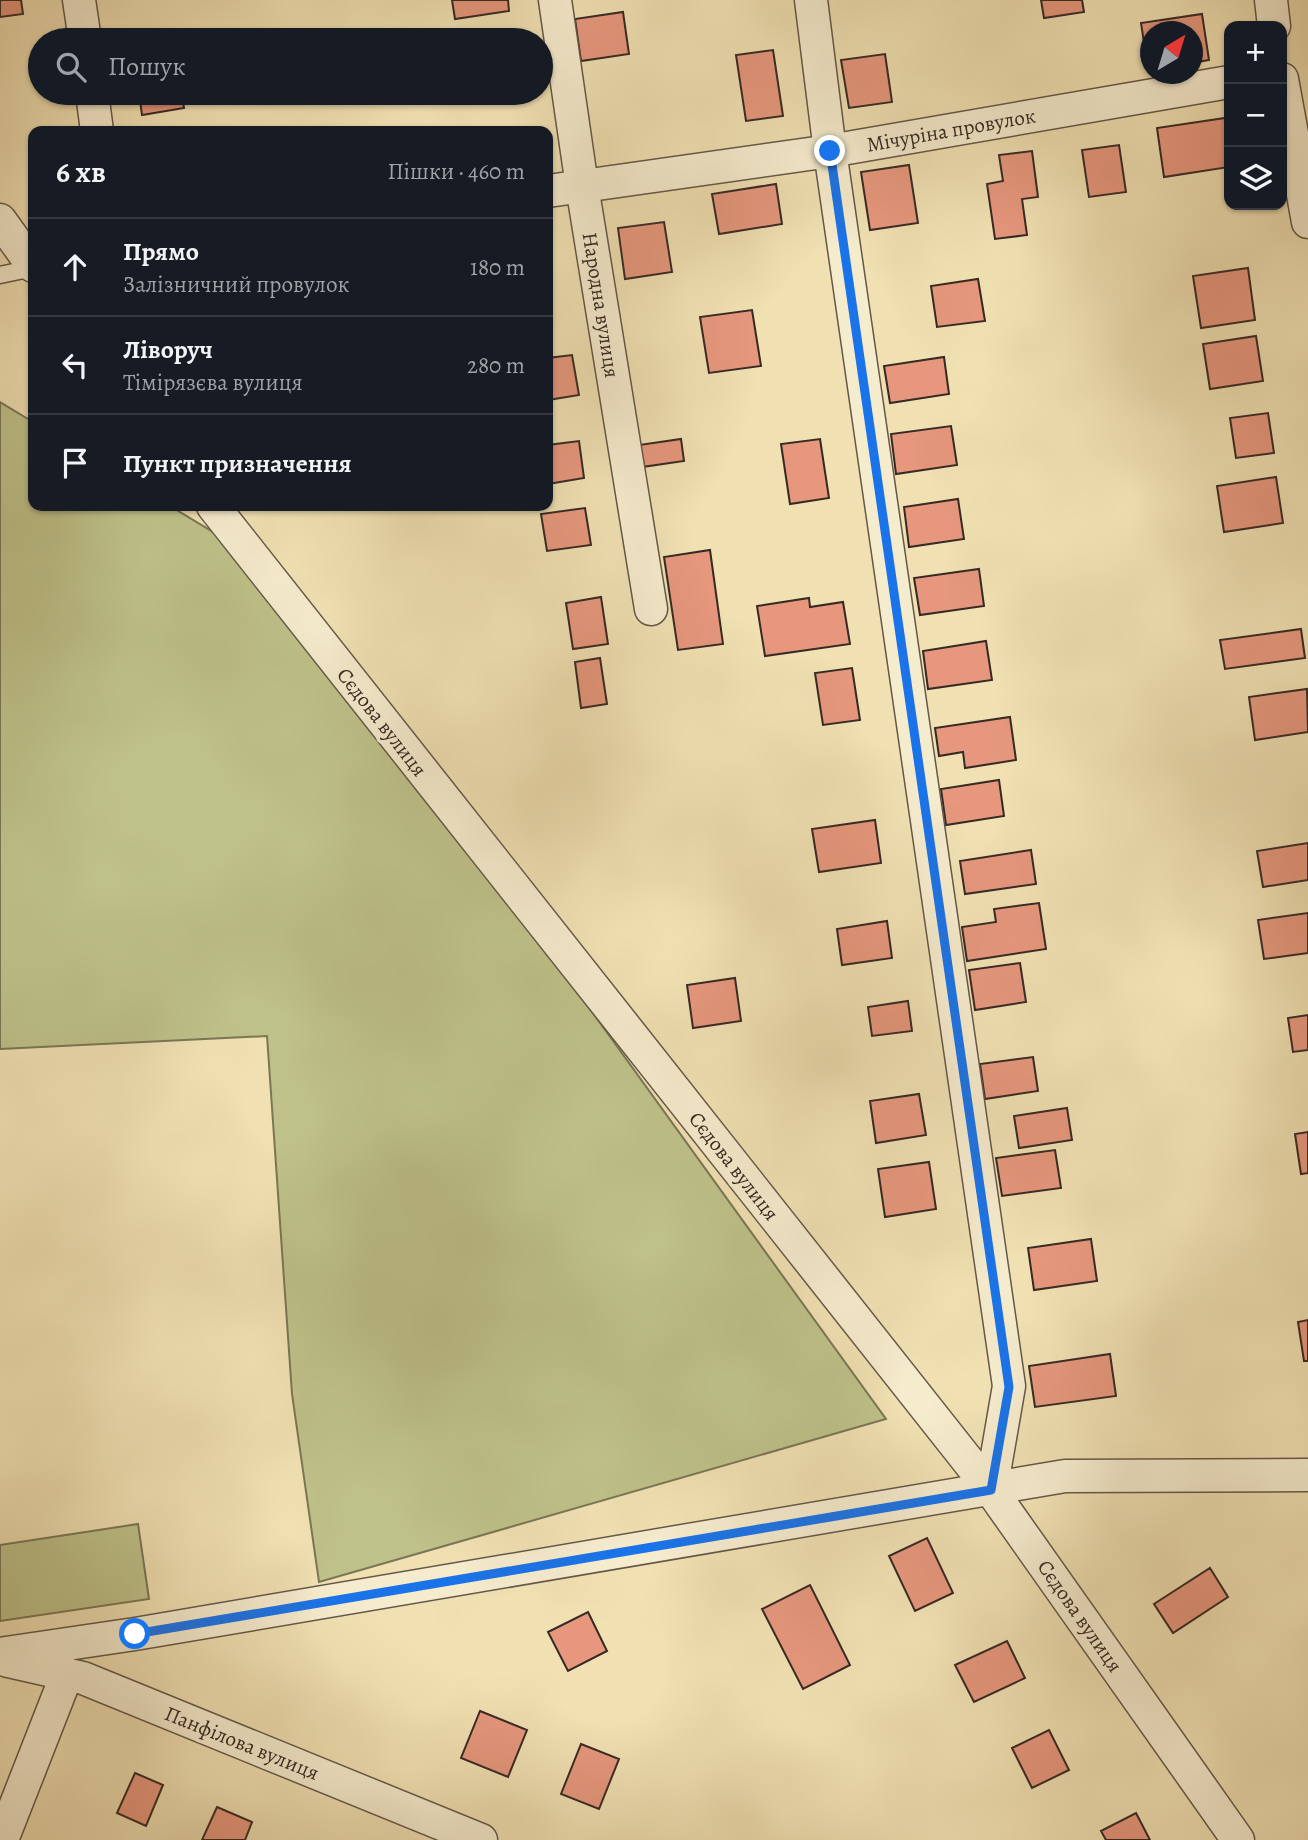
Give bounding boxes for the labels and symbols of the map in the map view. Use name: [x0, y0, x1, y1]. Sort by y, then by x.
north arrow: [1140, 21, 1203, 84]
street label: Мічуріна провулок: [864, 101, 1038, 159]
route end: [814, 135, 845, 166]
street label: Народна вулиця: [576, 230, 626, 380]
street label: Сєдова вулиця: [331, 662, 433, 782]
street label: Сєдова вулиця: [683, 1106, 785, 1226]
street label: Сєдова вулиця: [1031, 1554, 1129, 1678]
route start: [119, 1618, 150, 1649]
street label: Панфілова вулиця: [161, 1699, 323, 1787]

